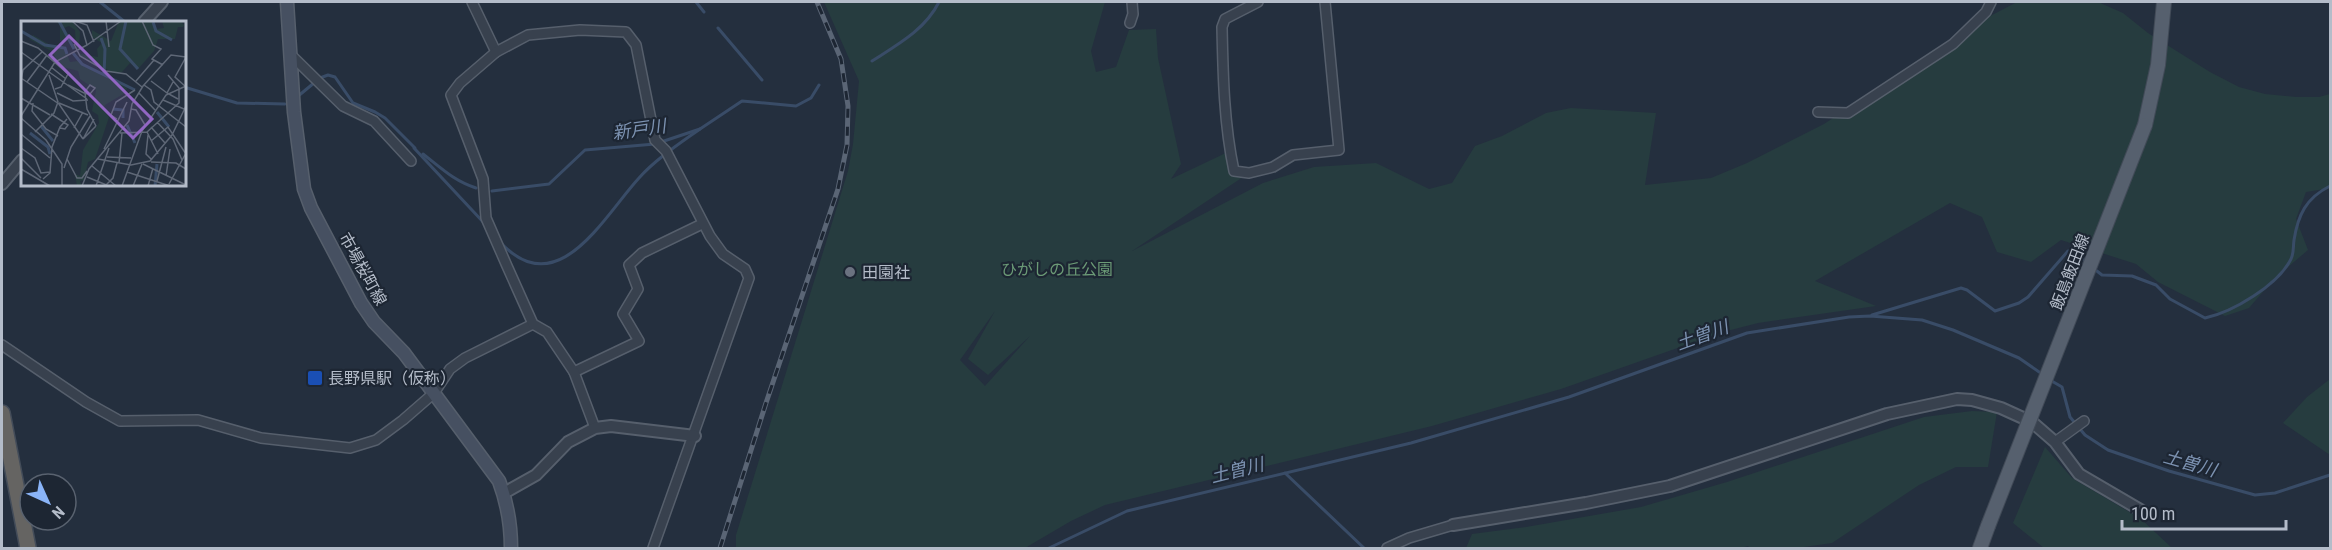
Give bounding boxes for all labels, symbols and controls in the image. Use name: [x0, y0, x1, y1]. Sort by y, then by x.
inset map: [21, 21, 186, 186]
water label: 新戸川: [611, 115, 669, 143]
street label: 市場桜町線: [335, 229, 391, 309]
street label: 飯島飯田線: [2047, 231, 2093, 313]
park label: ひがしの丘公園: [1001, 260, 1113, 279]
place label: 田園社: [862, 263, 910, 282]
marker: 田園社: [843, 265, 857, 279]
water label: 土曽川: [1673, 315, 1733, 354]
marker: 長野県駅（仮称）: [306, 369, 324, 387]
place label: 長野県駅（仮称）: [328, 369, 456, 388]
water label: 土曽川: [2161, 445, 2221, 481]
water label: 土曽川: [1208, 453, 1268, 487]
north arrow: [18, 472, 78, 532]
scale bar: [2122, 493, 2286, 531]
text: N: [48, 502, 68, 522]
text: 100 m: [2131, 503, 2175, 524]

